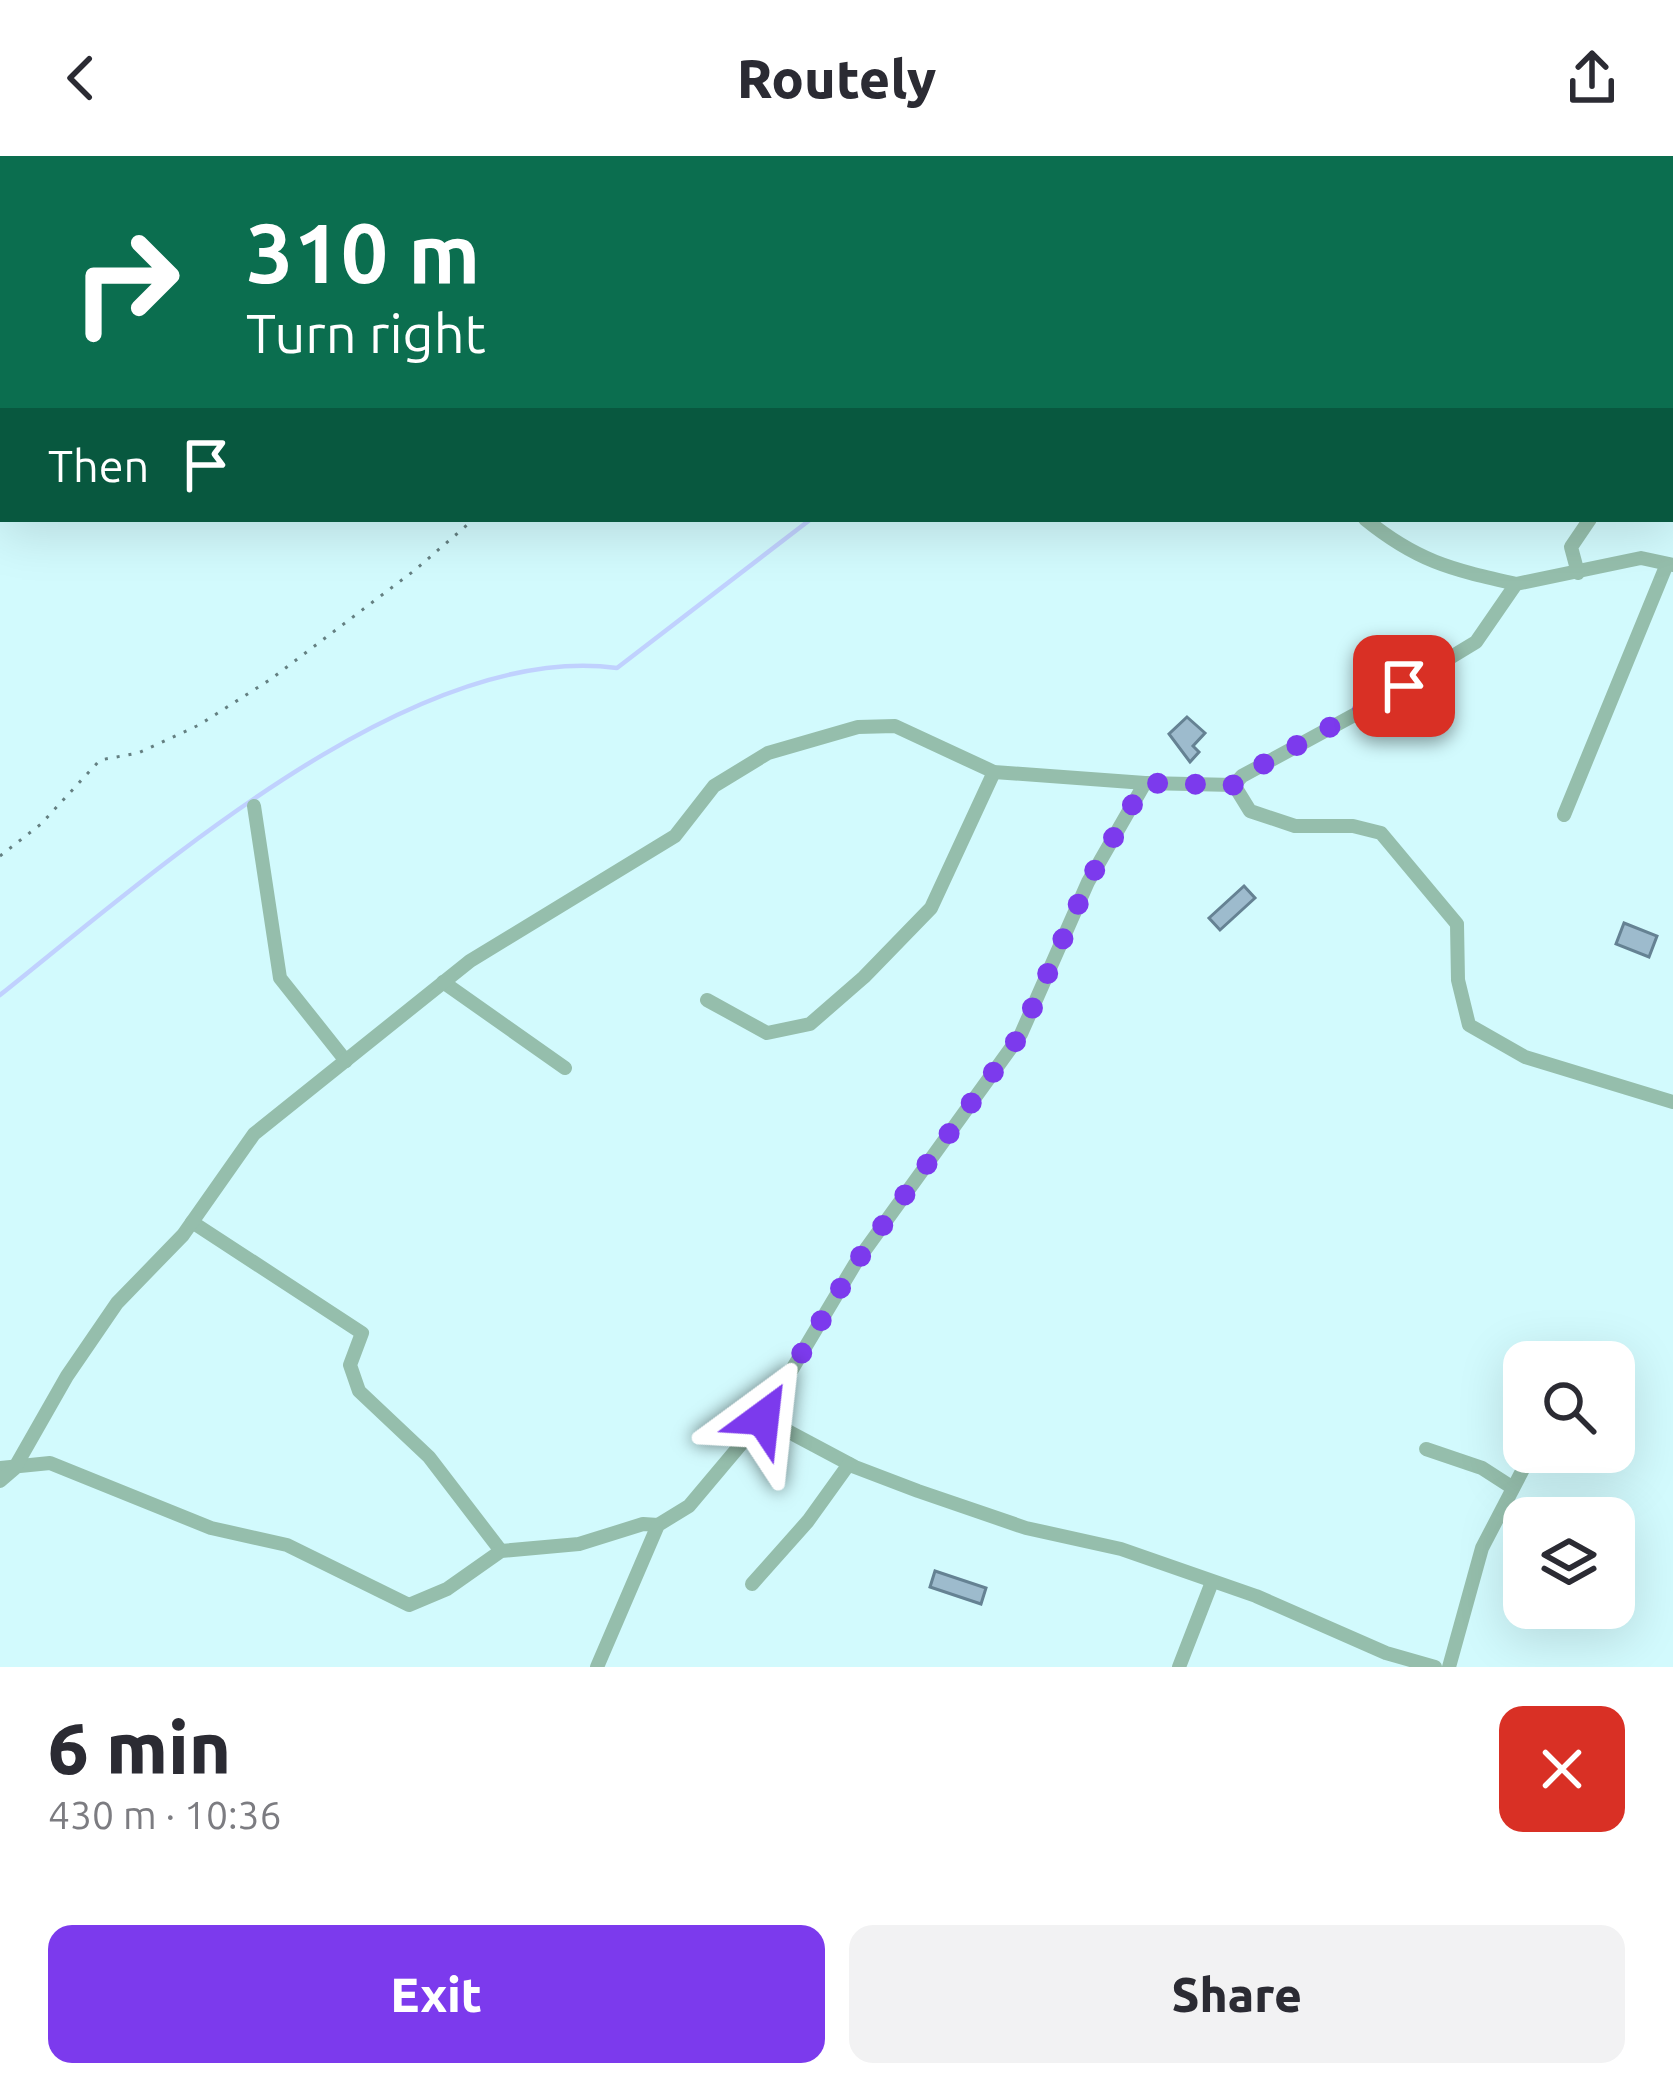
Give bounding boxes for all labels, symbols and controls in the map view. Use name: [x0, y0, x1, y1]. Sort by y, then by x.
icon: back: [48, 45, 114, 111]
icon: share: [1559, 45, 1625, 111]
text: Routely: [737, 48, 936, 108]
icon: right: [48, 204, 204, 360]
text: 310 m: [246, 205, 480, 299]
text: Turn right: [246, 303, 486, 363]
icon: arrive: [173, 432, 239, 498]
text: Then: [48, 440, 149, 491]
pin: [1353, 635, 1455, 737]
icon: arrive: [1371, 653, 1437, 719]
map controls: [1503, 1341, 1635, 1629]
button: search: [1503, 1341, 1635, 1473]
position arrow: [700, 1355, 826, 1481]
button: layers: [1503, 1497, 1635, 1629]
button: close: [1499, 1706, 1625, 1832]
text: 6 min: [48, 1707, 231, 1788]
text: 430 m · 10:36: [48, 1793, 282, 1836]
button: Exit: [48, 1925, 825, 2063]
button: Share: [849, 1925, 1625, 2063]

